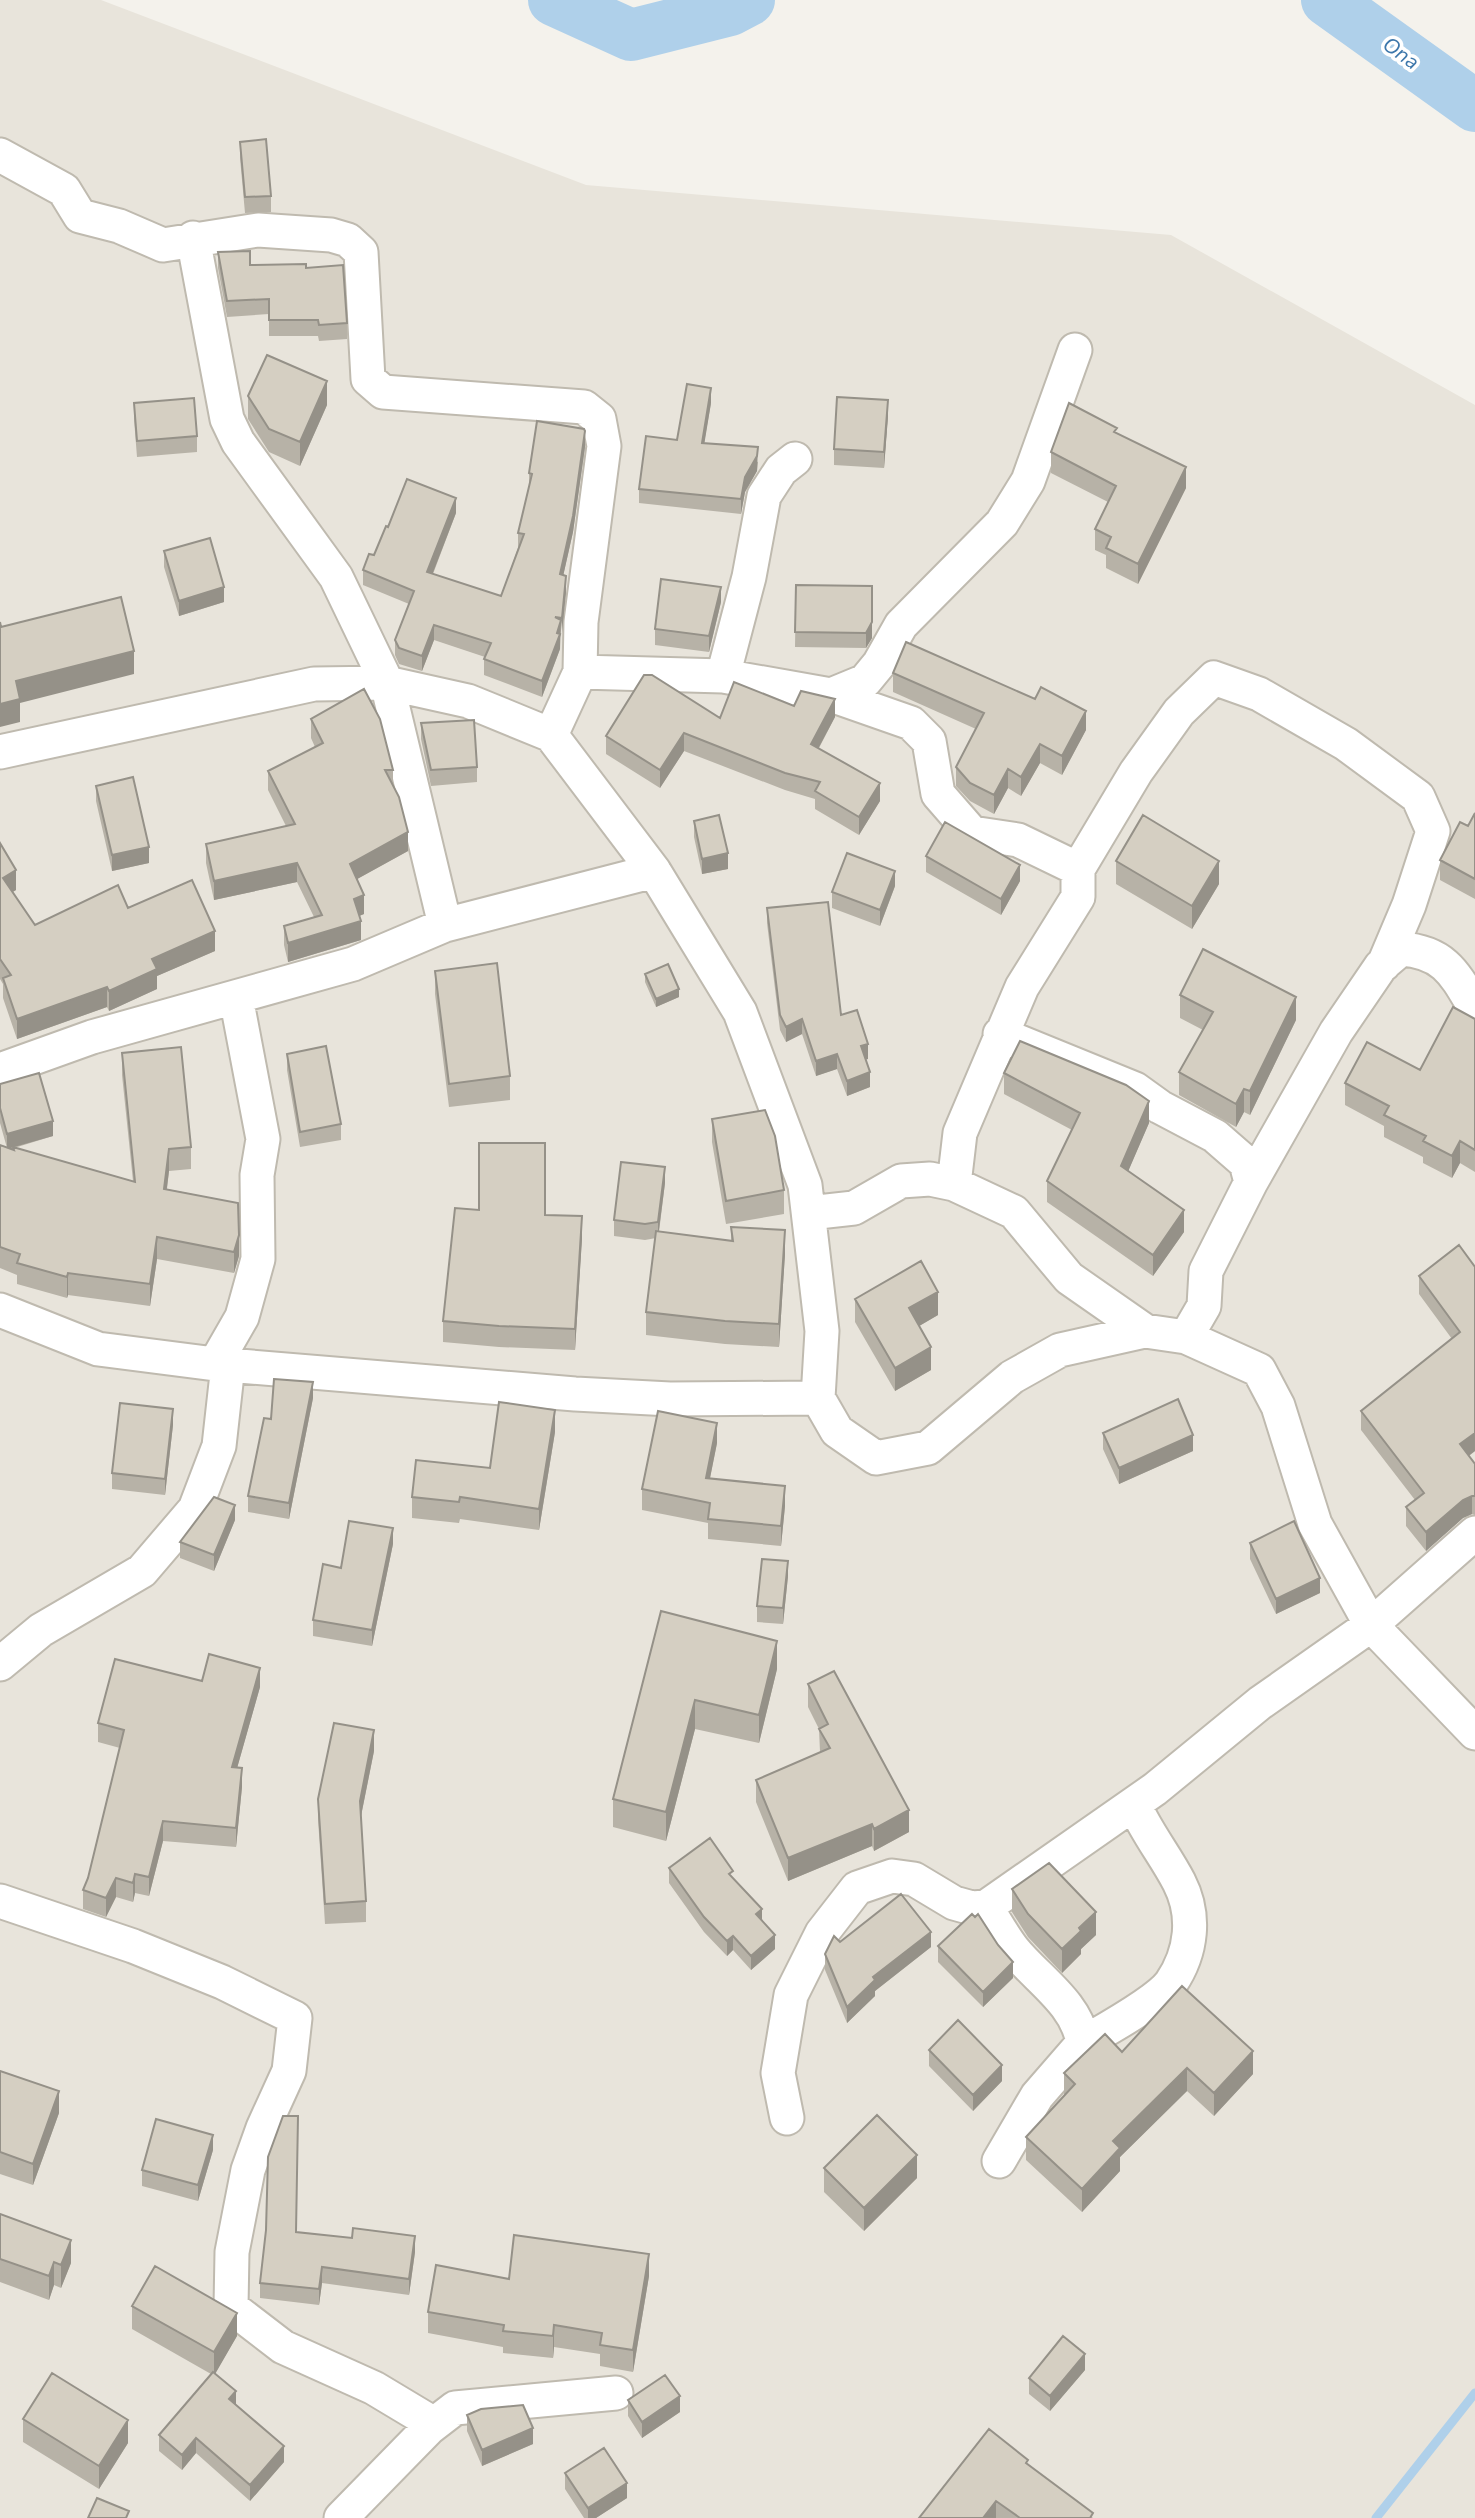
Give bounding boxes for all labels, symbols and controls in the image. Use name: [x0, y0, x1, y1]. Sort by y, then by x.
water label: Ona: [1377, 30, 1425, 76]

